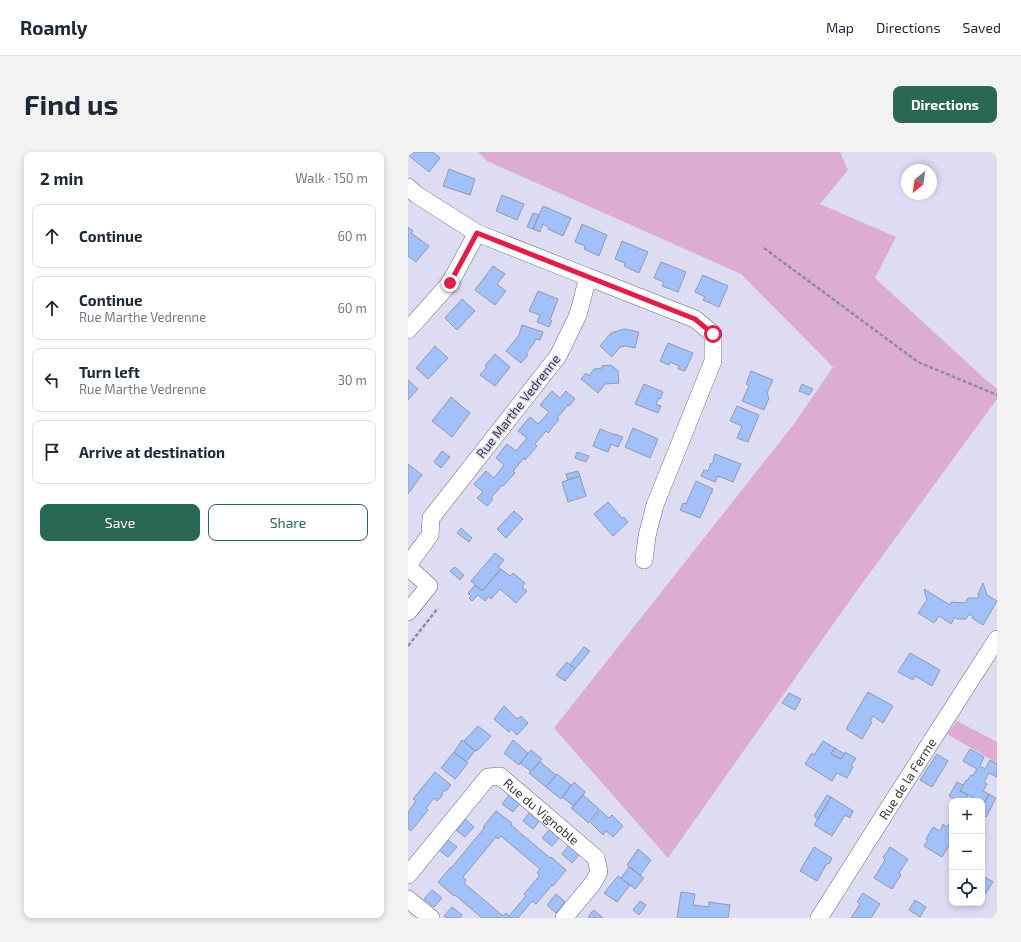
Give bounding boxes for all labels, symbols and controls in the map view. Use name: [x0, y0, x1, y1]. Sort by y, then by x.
text: Roamly: [20, 16, 87, 39]
text: Map: [826, 19, 854, 36]
text: Directions: [876, 19, 941, 36]
text: Saved: [963, 19, 1001, 36]
button: Directions: [893, 86, 997, 123]
text: Find us: [24, 87, 118, 121]
north arrow: [901, 164, 937, 200]
text: 2 min: [40, 168, 83, 188]
text: Walk · 150 m: [295, 170, 368, 186]
icon: ahead: [41, 225, 63, 247]
text: Continue: [79, 227, 142, 245]
text: 60 m: [337, 228, 367, 244]
route end: [441, 274, 459, 292]
text: Continue: [79, 291, 142, 309]
icon: ahead: [41, 297, 63, 319]
text: 60 m: [337, 300, 367, 316]
text: Rue Marthe Vedrenne: [79, 309, 206, 325]
route start: [704, 325, 722, 343]
street label: Rue Marthe Vedrenne: [473, 351, 563, 461]
text: Turn left: [79, 363, 140, 381]
icon: left: [41, 369, 63, 391]
text: 30 m: [338, 372, 367, 388]
text: Rue Marthe Vedrenne: [79, 381, 206, 397]
icon: arrive: [41, 441, 63, 463]
text: Arrive at destination: [79, 443, 225, 461]
button: Save: [40, 504, 200, 541]
button: Share: [208, 504, 368, 541]
street label: Rue de la Ferme: [875, 735, 940, 823]
street label: Rue du Vignoble: [500, 775, 583, 848]
map controls: [949, 798, 985, 906]
button: +: [949, 798, 985, 834]
button: −: [949, 834, 985, 870]
button: locate: [949, 870, 985, 906]

